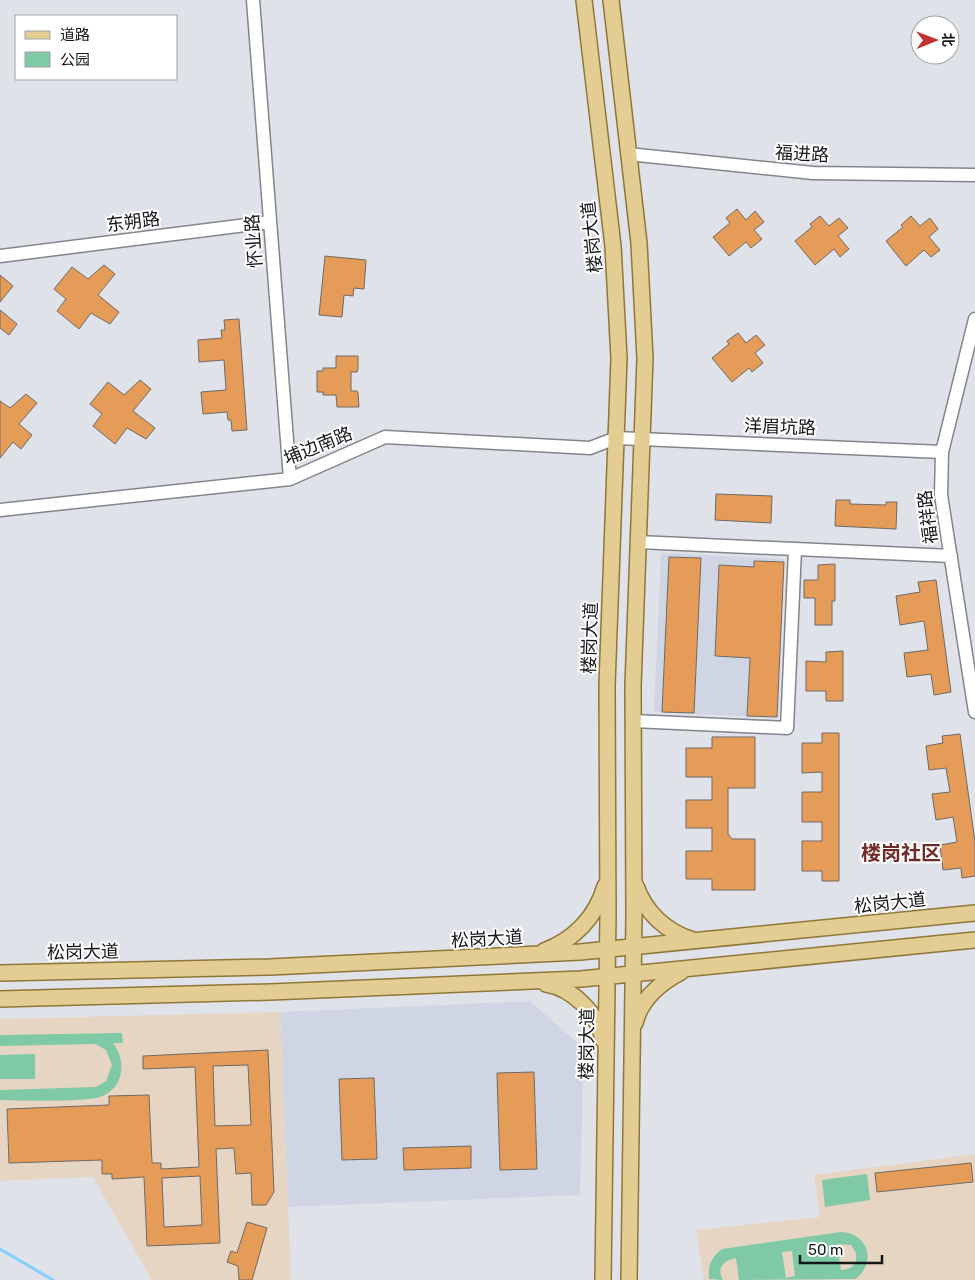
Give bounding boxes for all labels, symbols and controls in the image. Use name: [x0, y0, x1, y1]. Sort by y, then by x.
legend: [15, 15, 178, 80]
north arrow: [910, 15, 960, 65]
text: 道路: [60, 26, 90, 44]
text: 北: [939, 33, 956, 47]
text: 公园: [60, 51, 90, 69]
street label: 福进路: [774, 142, 830, 166]
street label: 楼岗大道: [577, 200, 607, 274]
street label: 东朔路: [105, 208, 161, 236]
street label: 怀业路: [241, 213, 267, 269]
street label: 洋眉坑路: [744, 415, 816, 439]
street label: 埔边南路: [281, 422, 355, 470]
street label: 福祥路: [914, 489, 942, 545]
street label: 楼岗大道: [578, 602, 602, 674]
district label: 楼岗社区: [861, 841, 941, 865]
street label: 松岗大道: [853, 888, 927, 918]
street label: 松岗大道: [450, 926, 524, 952]
street label: 松岗大道: [47, 940, 119, 964]
street label: 楼岗大道: [575, 1008, 599, 1080]
scale bar: [800, 1232, 882, 1264]
text: 50 m: [808, 1241, 843, 1259]

